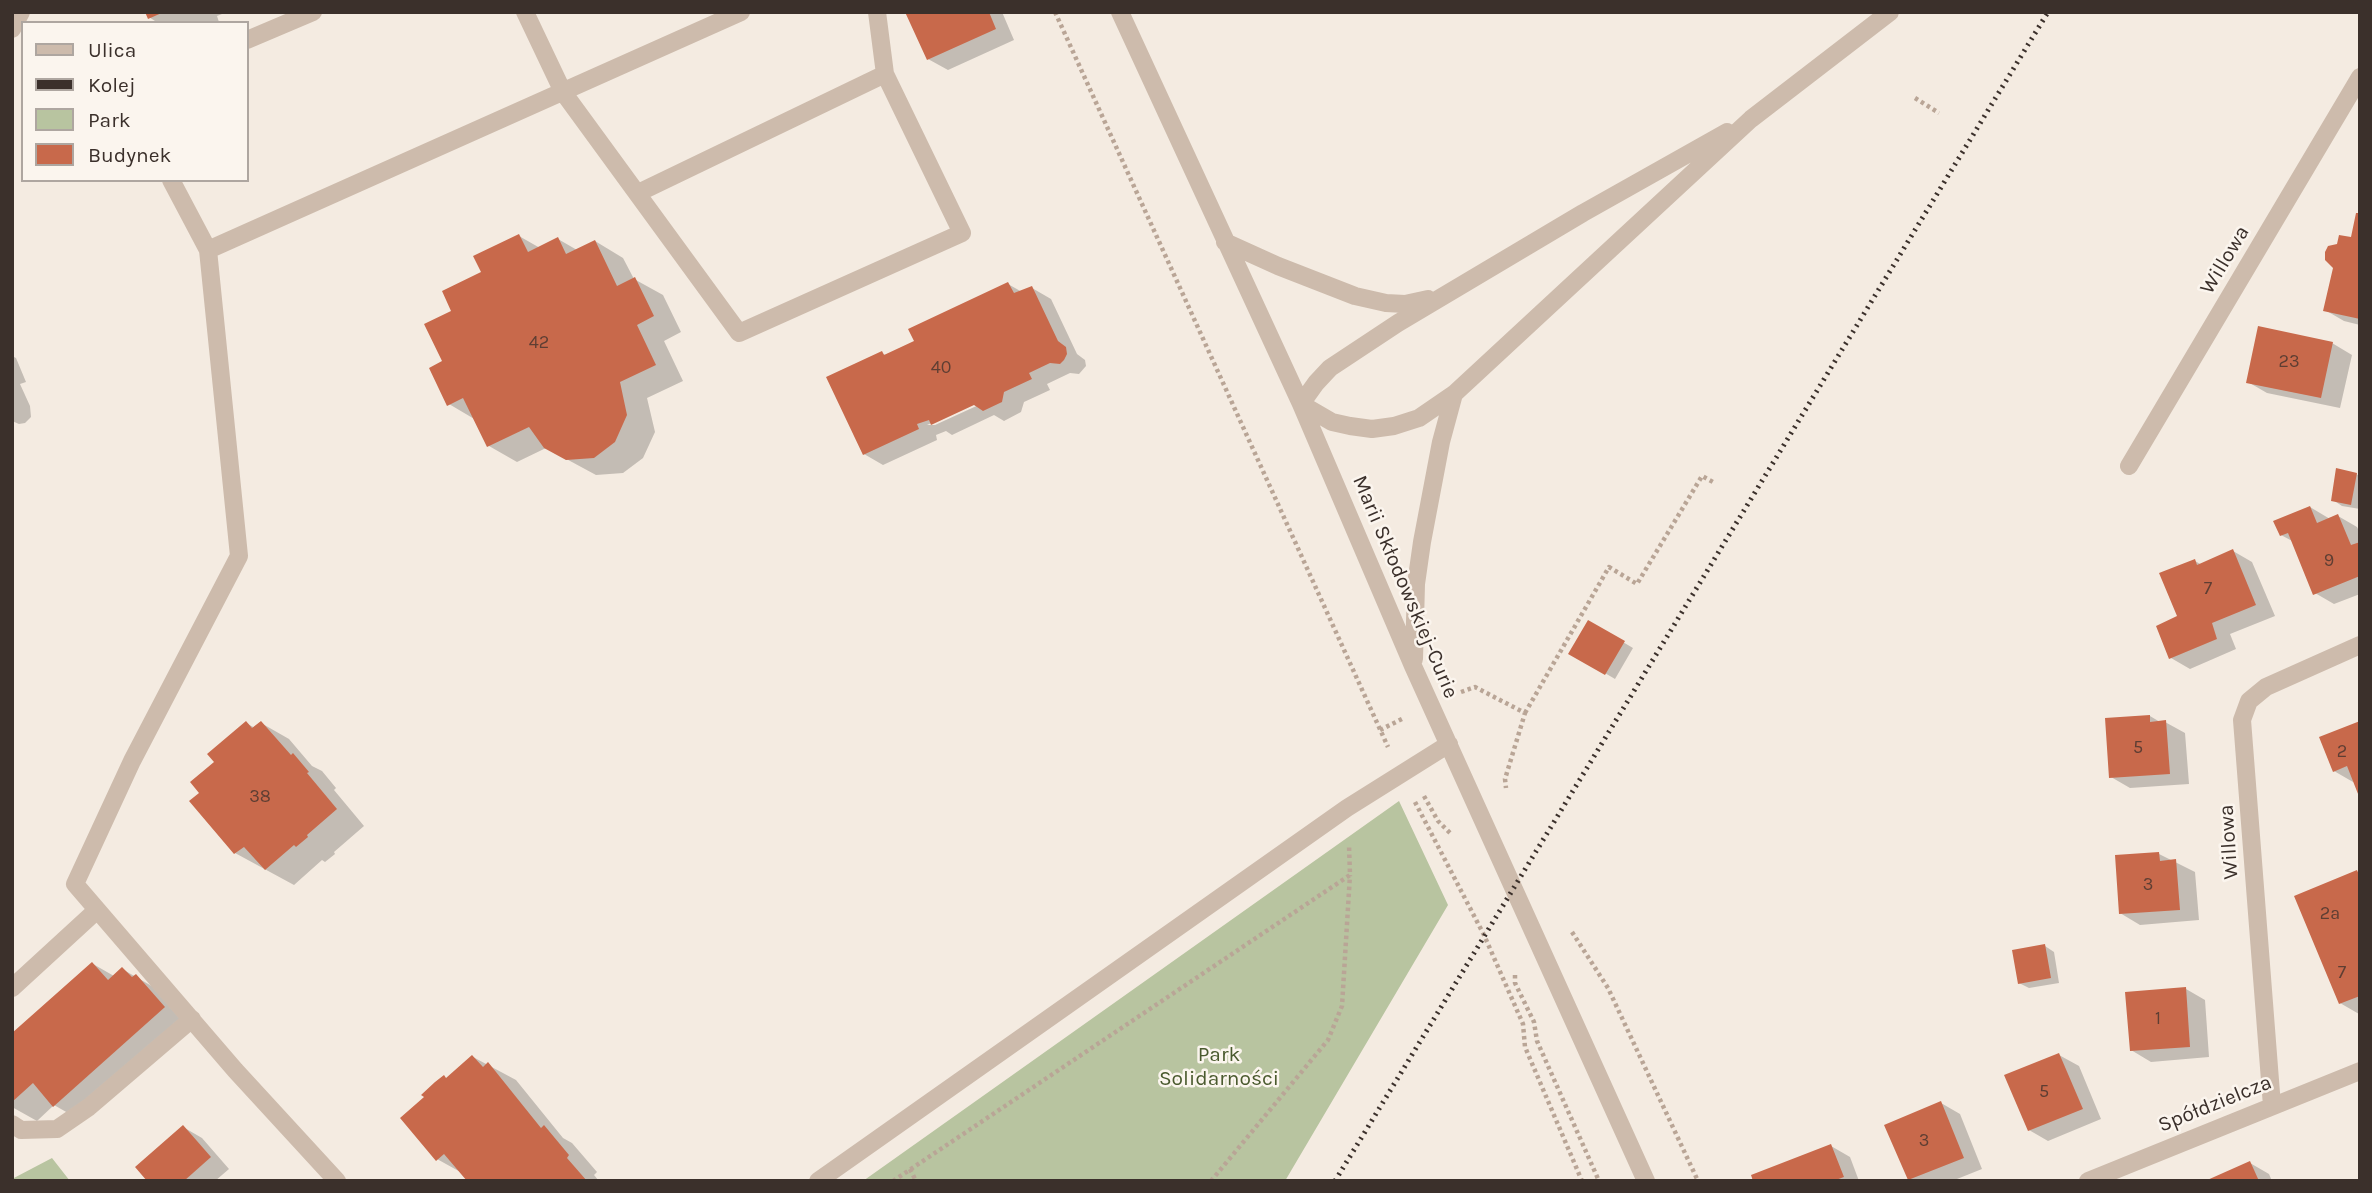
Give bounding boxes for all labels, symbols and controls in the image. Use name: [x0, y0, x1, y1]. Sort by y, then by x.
legend: [21, 21, 248, 182]
text: Ulica: [88, 38, 136, 62]
text: Kolej: [88, 73, 135, 97]
text: Park: [88, 108, 131, 132]
text: Budynek: [88, 143, 171, 167]
street label: Willowa: [2195, 221, 2255, 299]
house number: 42: [529, 332, 549, 354]
house number: 23: [2278, 351, 2300, 373]
house number: 40: [931, 357, 951, 379]
street label: Marii Skłodowskiej-Curie: [1347, 472, 1463, 702]
house number: 9: [2324, 550, 2334, 572]
house number: 7: [2204, 578, 2212, 600]
house number: 5: [2133, 737, 2143, 759]
house number: 2: [2337, 741, 2347, 763]
house number: 38: [249, 786, 271, 808]
street label: Willowa: [2214, 804, 2244, 880]
house number: 3: [2143, 874, 2153, 896]
house number: 2a: [2320, 903, 2340, 925]
house number: 7: [2338, 962, 2346, 984]
house number: 1: [2155, 1008, 2161, 1030]
park label: Park Solidarności: [1159, 1042, 1279, 1092]
street label: Spółdzielcza: [2155, 1070, 2275, 1138]
house number: 5: [2039, 1081, 2049, 1103]
house number: 3: [1919, 1130, 1929, 1152]

